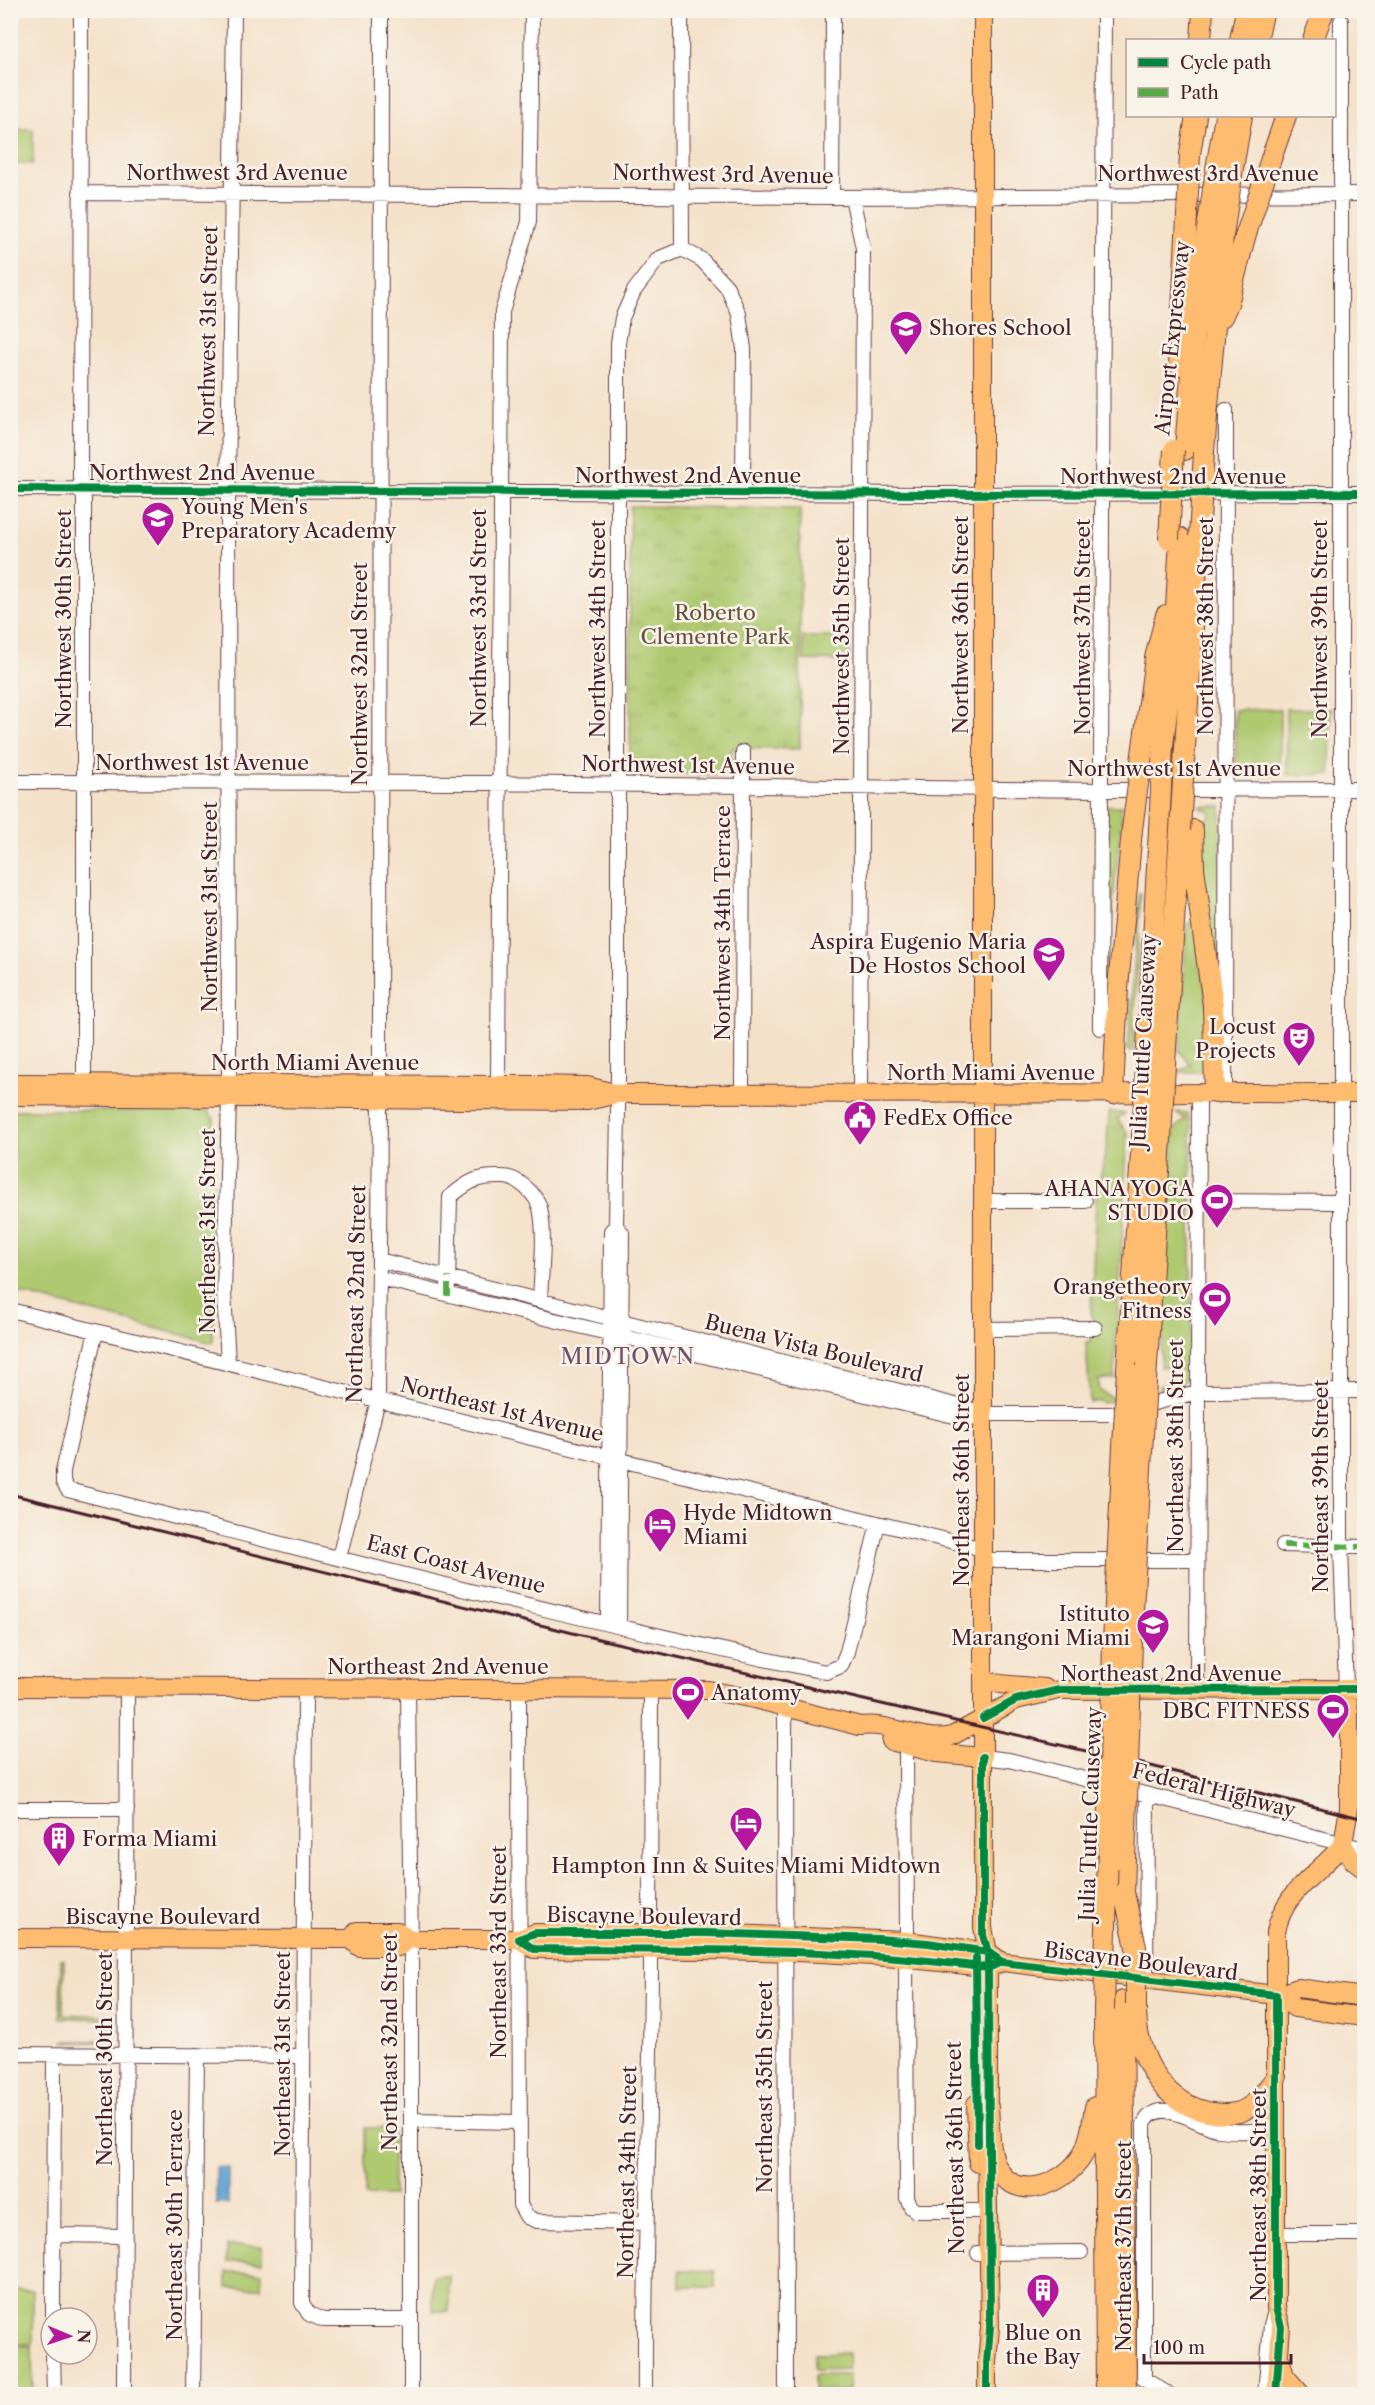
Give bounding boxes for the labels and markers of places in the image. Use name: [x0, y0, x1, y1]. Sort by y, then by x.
school or university icon: Shores School: [888, 309, 924, 356]
place label: Shores School: [929, 315, 1071, 340]
place label: Young Men's Preparatory Academy: [180, 494, 397, 543]
school or university icon: Young Men's Preparatory Academy: [140, 500, 176, 547]
place label: Aspira Eugenio Maria De Hostos School: [809, 929, 1027, 978]
school or university icon: Aspira Eugenio Maria De Hostos School: [1031, 935, 1067, 982]
place label: Locust Projects: [1195, 1014, 1277, 1063]
theatre icon: Locust Projects: [1281, 1020, 1317, 1067]
public building icon: FedEx Office: [842, 1099, 878, 1146]
place label: FedEx Office: [883, 1105, 1013, 1130]
place label: AHANA YOGA STUDIO: [1043, 1176, 1194, 1225]
sports icon: AHANA YOGA STUDIO: [1199, 1182, 1235, 1229]
place label: Orangetheory Fitness: [1053, 1274, 1192, 1323]
sports icon: Orangetheory Fitness: [1197, 1280, 1233, 1327]
place label: Hyde Midtown Miami: [683, 1500, 832, 1549]
hotel icon: Hyde Midtown Miami: [642, 1506, 678, 1553]
place label: Istituto Marangoni Miami: [951, 1601, 1130, 1650]
school or university icon: Istituto Marangoni Miami: [1135, 1607, 1171, 1654]
sports icon: Anatomy: [670, 1674, 706, 1721]
place label: Anatomy: [710, 1680, 802, 1705]
sports icon: DBC FITNESS: [1315, 1692, 1351, 1739]
place label: DBC FITNESS: [1163, 1698, 1310, 1723]
hotel icon: Hampton Inn & Suites Miami Midtown: [728, 1805, 764, 1852]
building icon: Forma Miami: [41, 1820, 77, 1867]
place label: Forma Miami: [82, 1826, 217, 1851]
place label: Hampton Inn & Suites Miami Midtown: [551, 1853, 941, 1878]
building icon: Blue on the Bay: [1025, 2272, 1061, 2319]
place label: Blue on the Bay: [1004, 2320, 1082, 2369]

